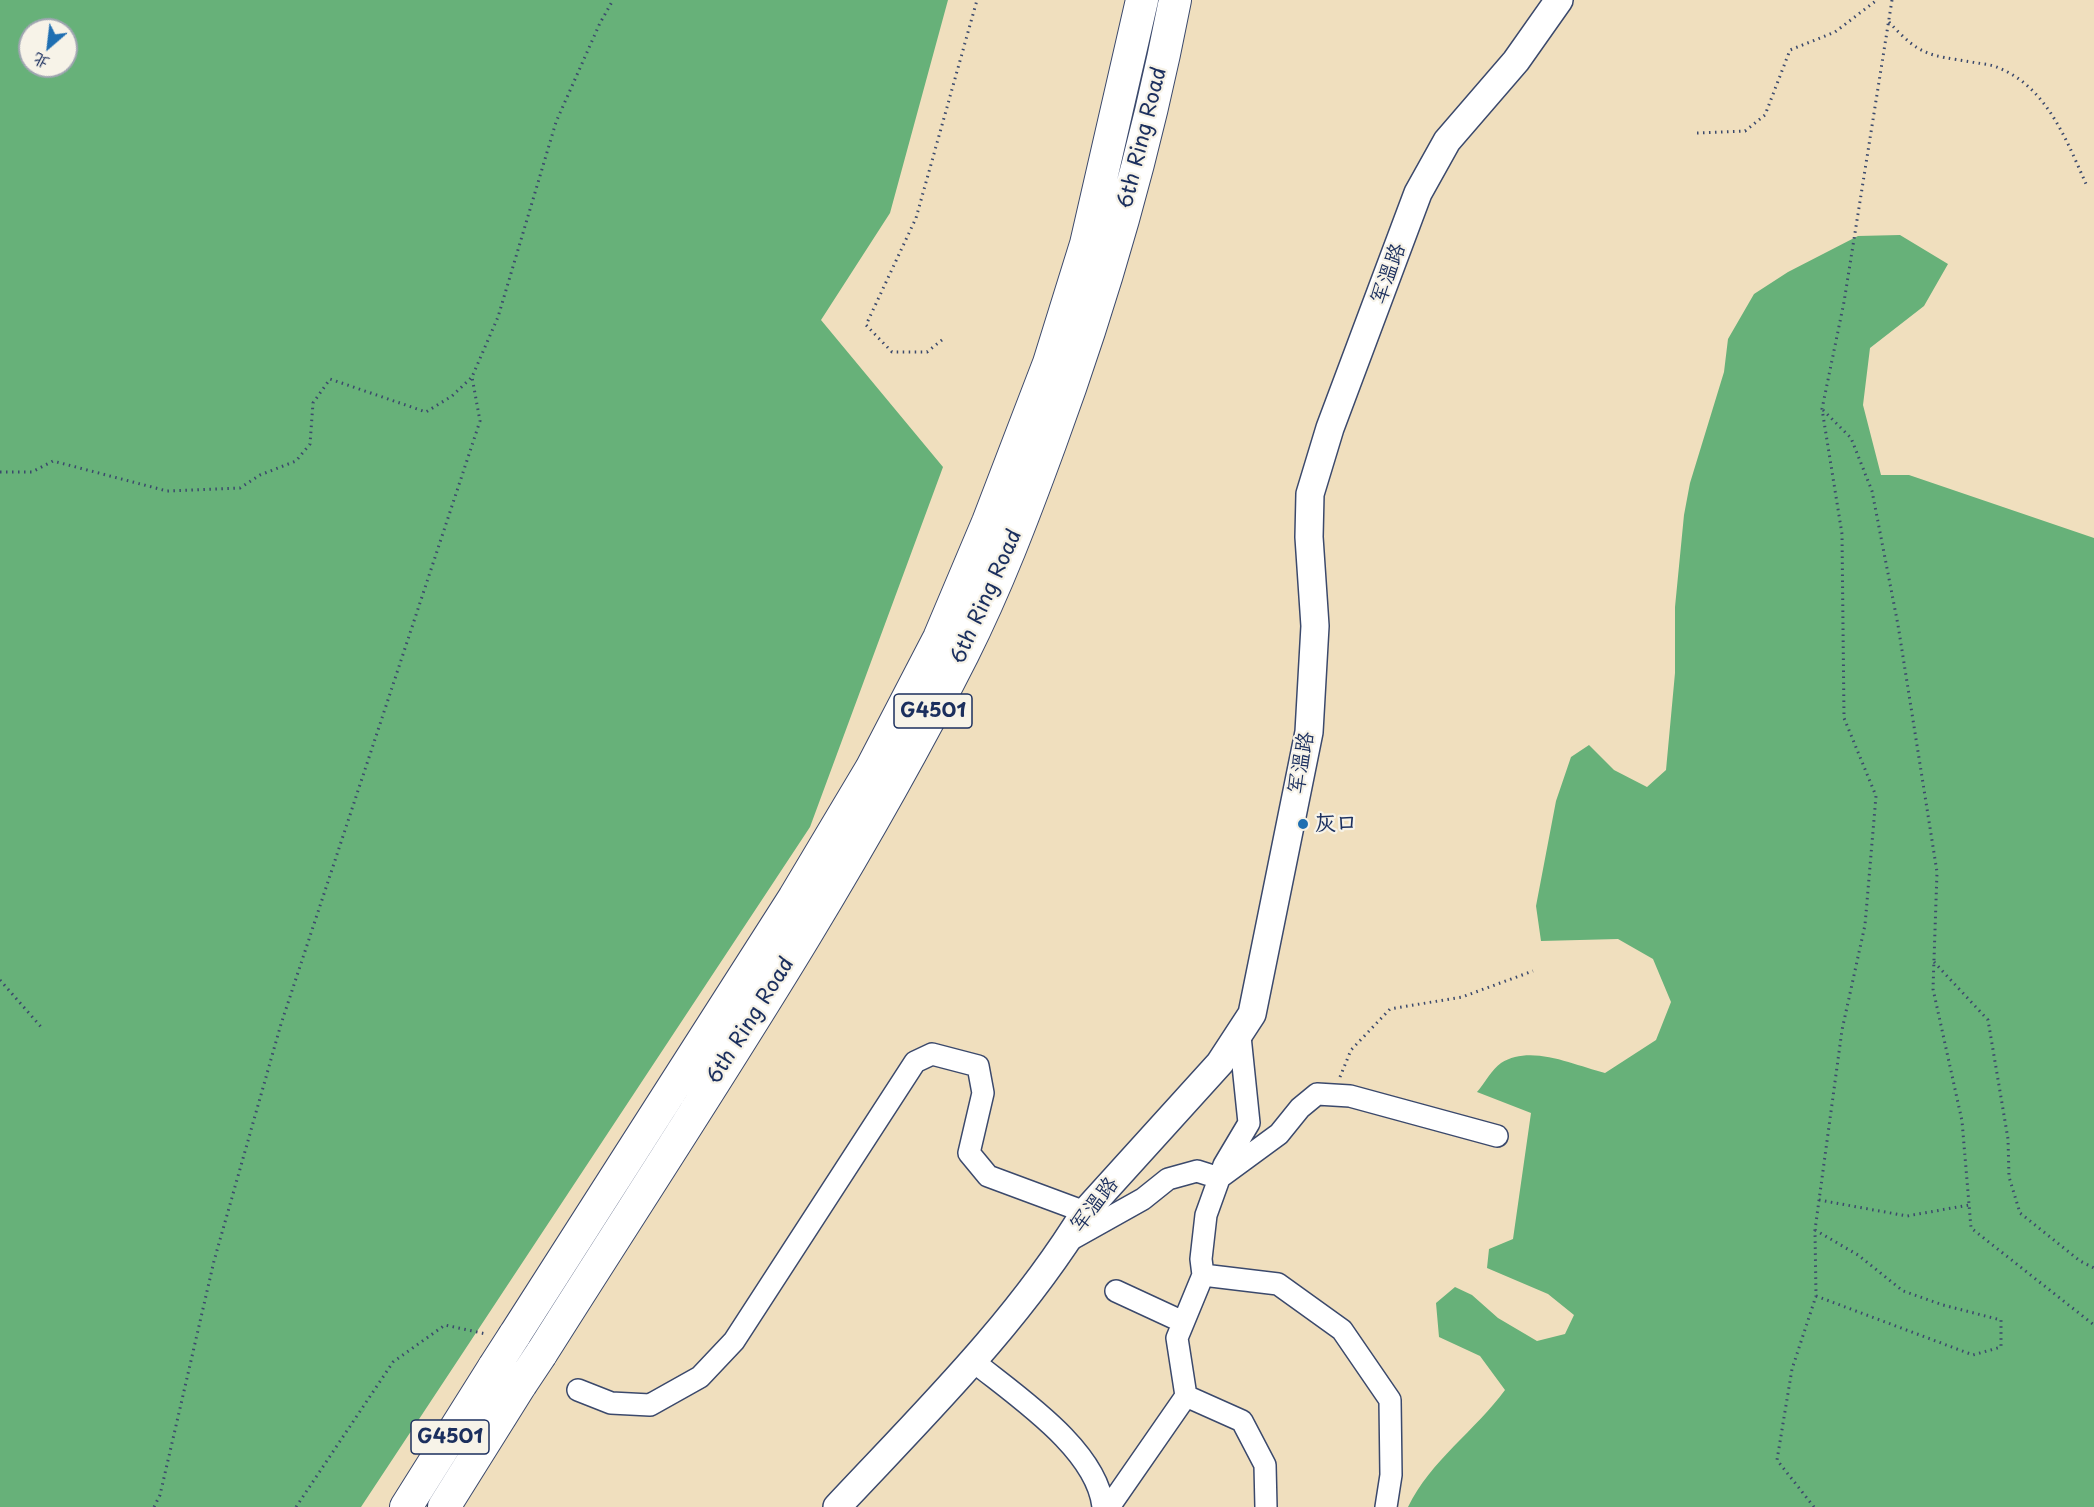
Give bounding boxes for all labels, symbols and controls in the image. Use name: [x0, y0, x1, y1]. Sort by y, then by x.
north arrow: [18, 18, 78, 78]
text: 北: [28, 48, 53, 76]
street label: 6th Ring Road: [1113, 65, 1173, 211]
street label: 军温路: [1366, 240, 1412, 308]
street label: 6th Ring Road: [946, 526, 1028, 668]
road number: G4501: [894, 694, 972, 728]
street label: 军温路: [1284, 730, 1320, 796]
place label: 灰口: [1315, 811, 1357, 837]
marker: 灰口: [1296, 817, 1310, 831]
street label: 6th Ring Road: [702, 953, 800, 1089]
street label: 军温路: [1066, 1172, 1124, 1238]
road number: G4501: [411, 1420, 489, 1454]

